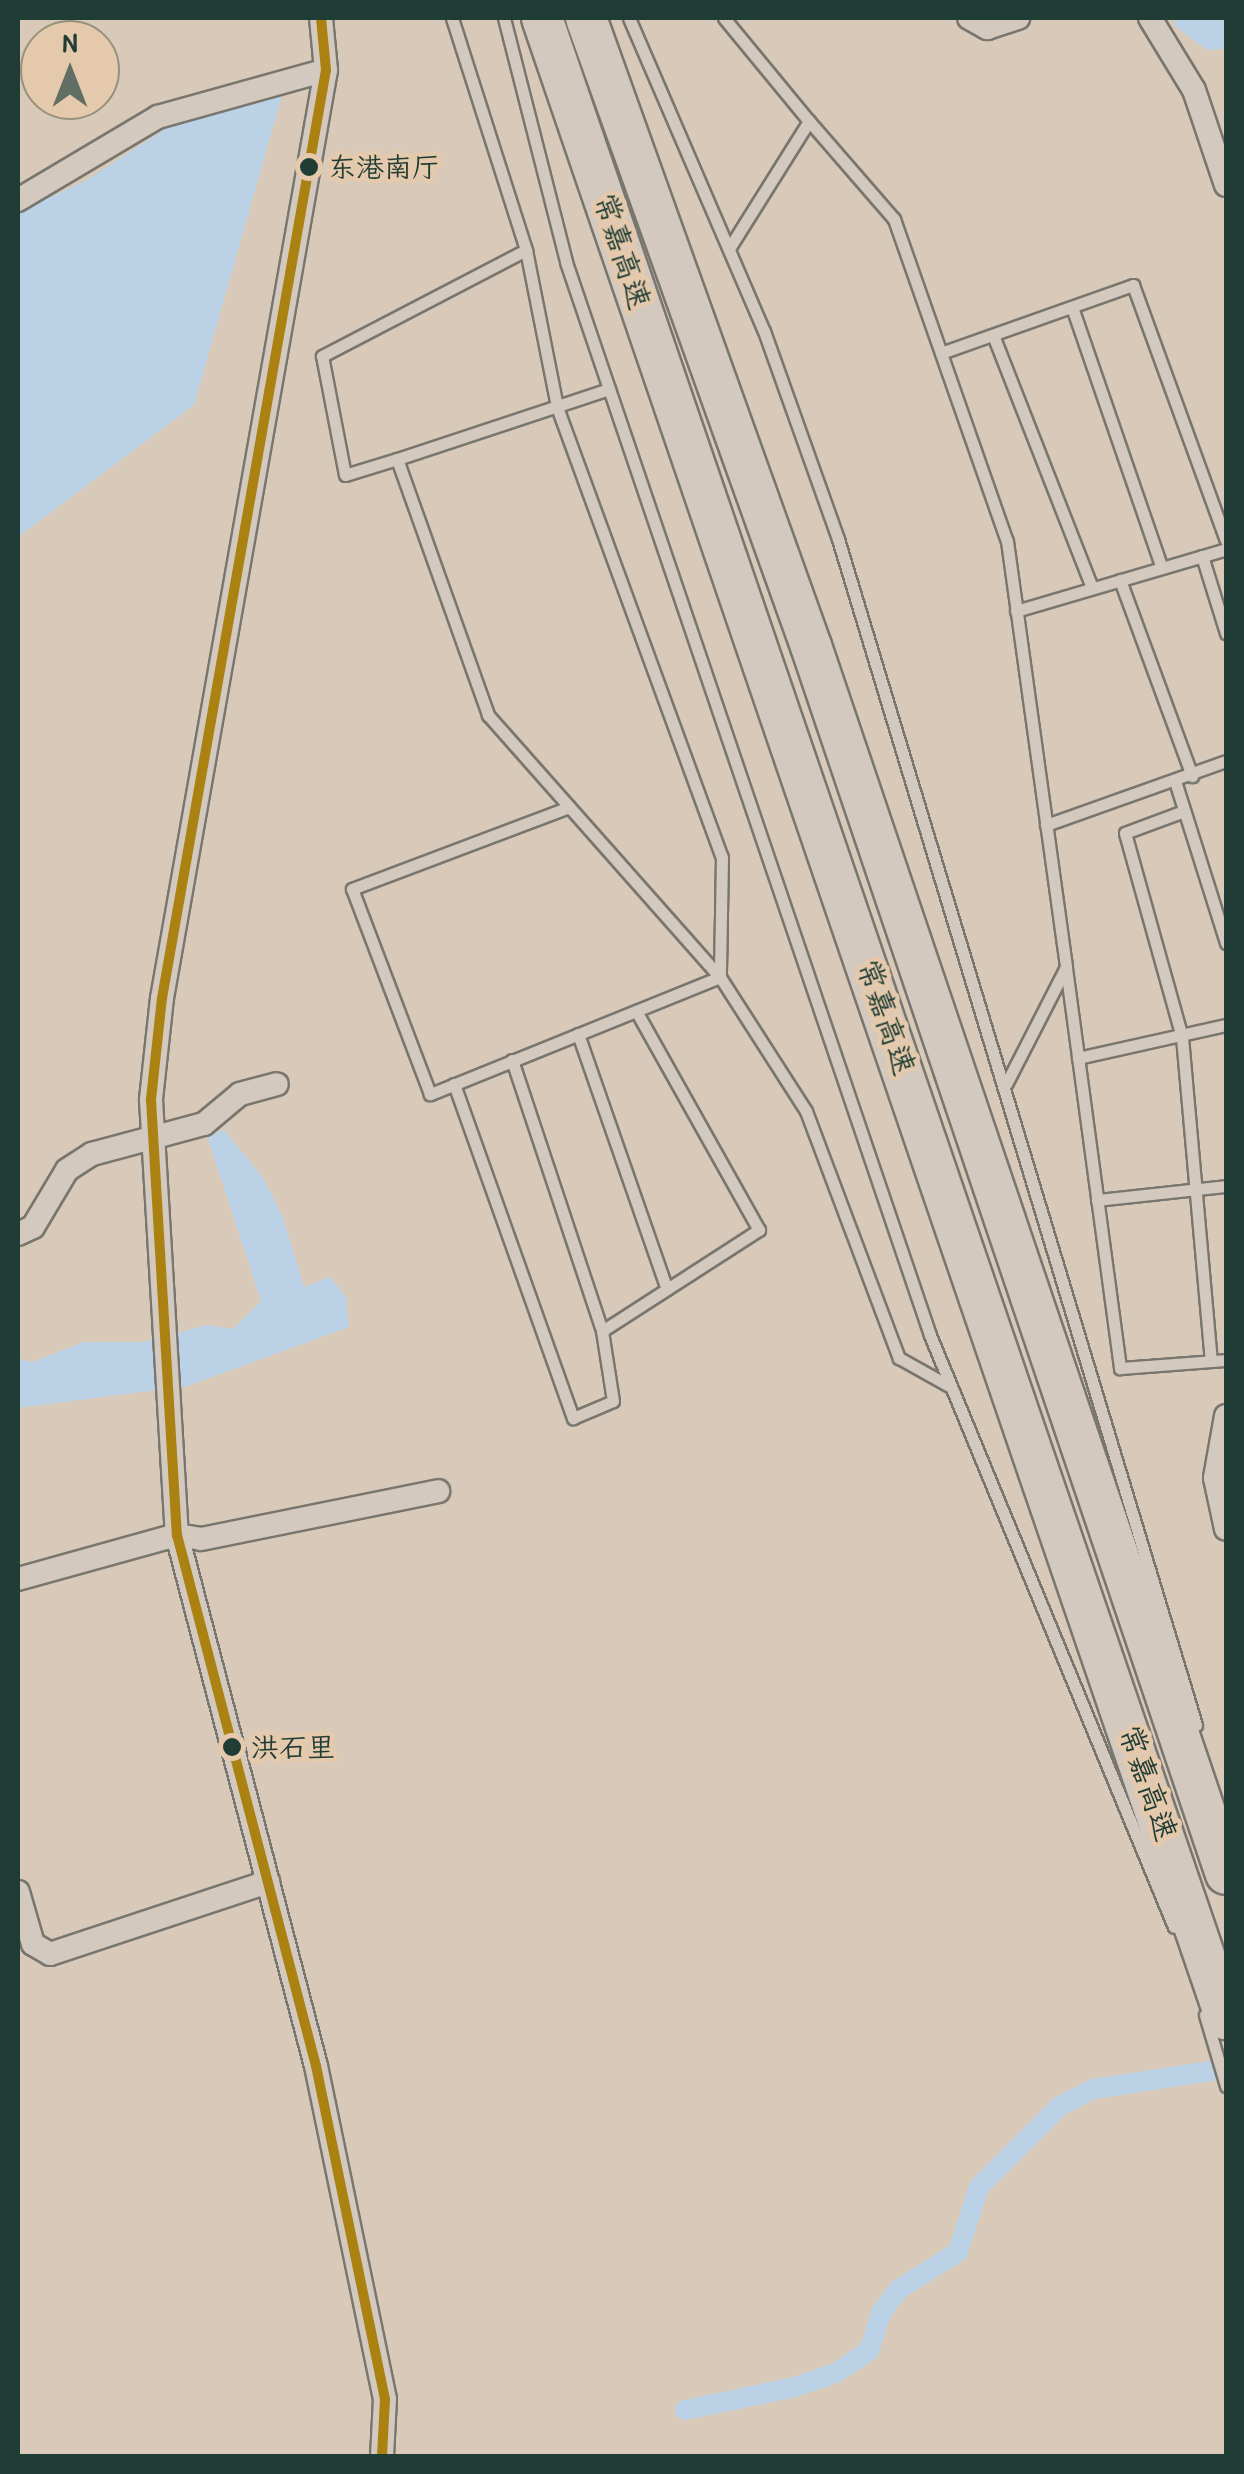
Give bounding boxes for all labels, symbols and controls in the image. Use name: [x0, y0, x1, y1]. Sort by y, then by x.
north arrow: [20, 20, 120, 120]
text: N: [63, 23, 77, 61]
place label: 东港南厅: [328, 150, 440, 184]
marker: 东港南厅: [299, 157, 319, 177]
street label: 常嘉高速: [587, 188, 659, 314]
street label: 常嘉高速: [850, 954, 924, 1080]
street label: 常嘉高速: [1112, 1720, 1186, 1846]
place label: 洪石里: [251, 1730, 335, 1764]
marker: 洪石里: [222, 1737, 242, 1757]

